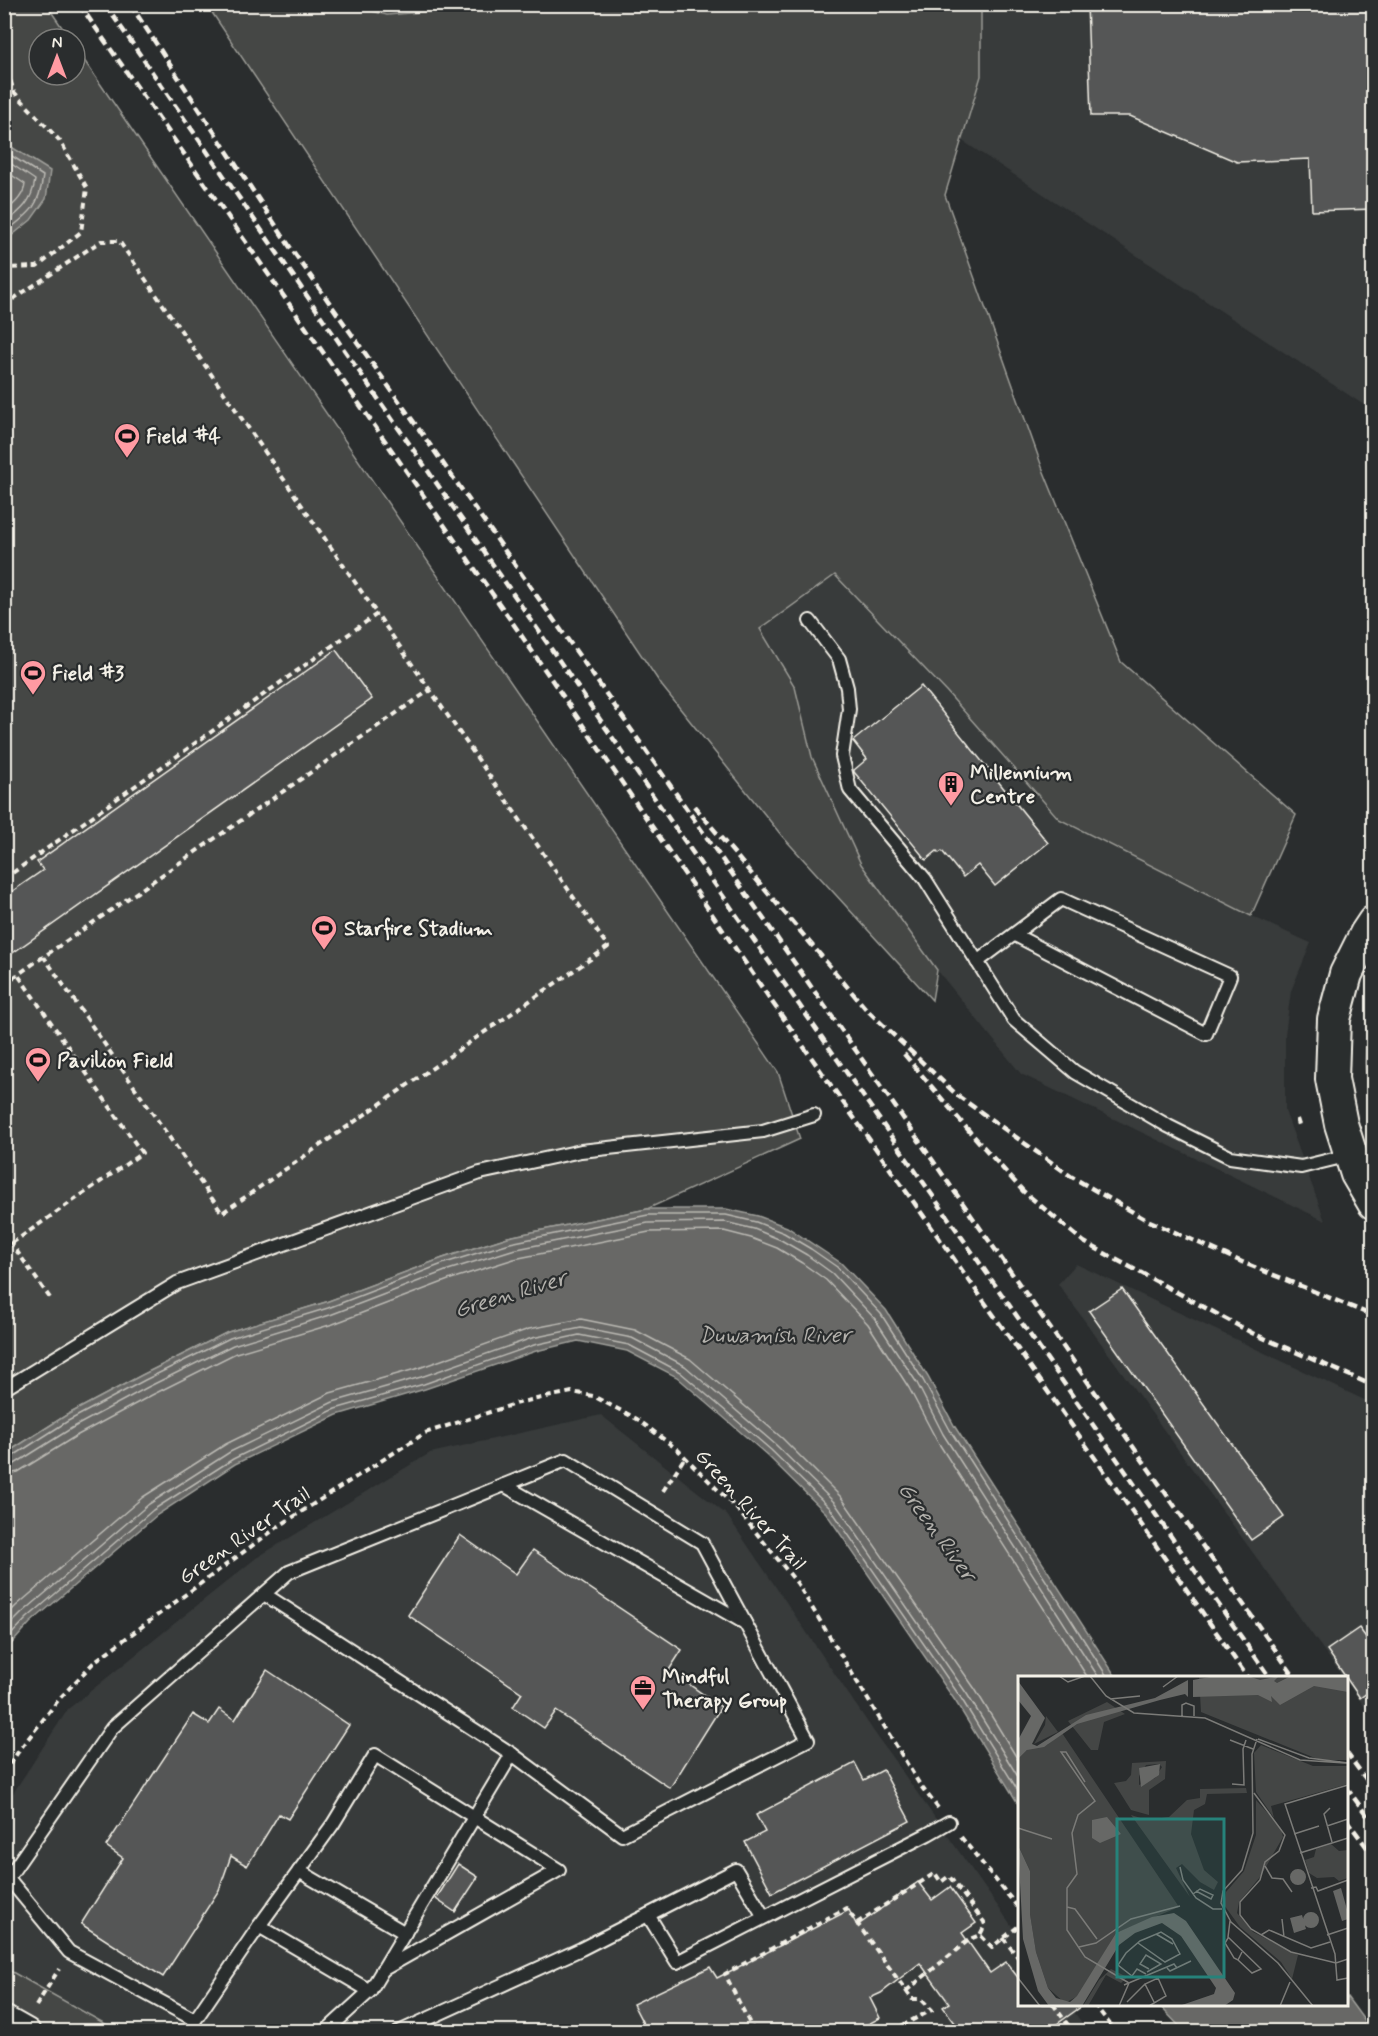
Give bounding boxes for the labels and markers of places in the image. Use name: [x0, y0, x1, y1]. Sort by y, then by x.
sports icon: Field #4: [112, 421, 142, 459]
place label: Field #4: [146, 423, 221, 451]
sports icon: Field #3: [18, 658, 48, 696]
place label: Field #3: [52, 660, 124, 688]
place label: Millennium Centre: [970, 759, 1073, 811]
building icon: Millennium Centre: [936, 769, 966, 807]
sports icon: Starfire Stadium: [309, 913, 339, 951]
place label: Starfire Stadium: [344, 915, 493, 943]
sports icon: Pavilion Field: [23, 1045, 53, 1083]
place label: Pavilion Field: [57, 1047, 173, 1075]
place label: Mindful Therapy Group: [662, 1663, 787, 1715]
office icon: Mindful Therapy Group: [628, 1673, 658, 1711]

